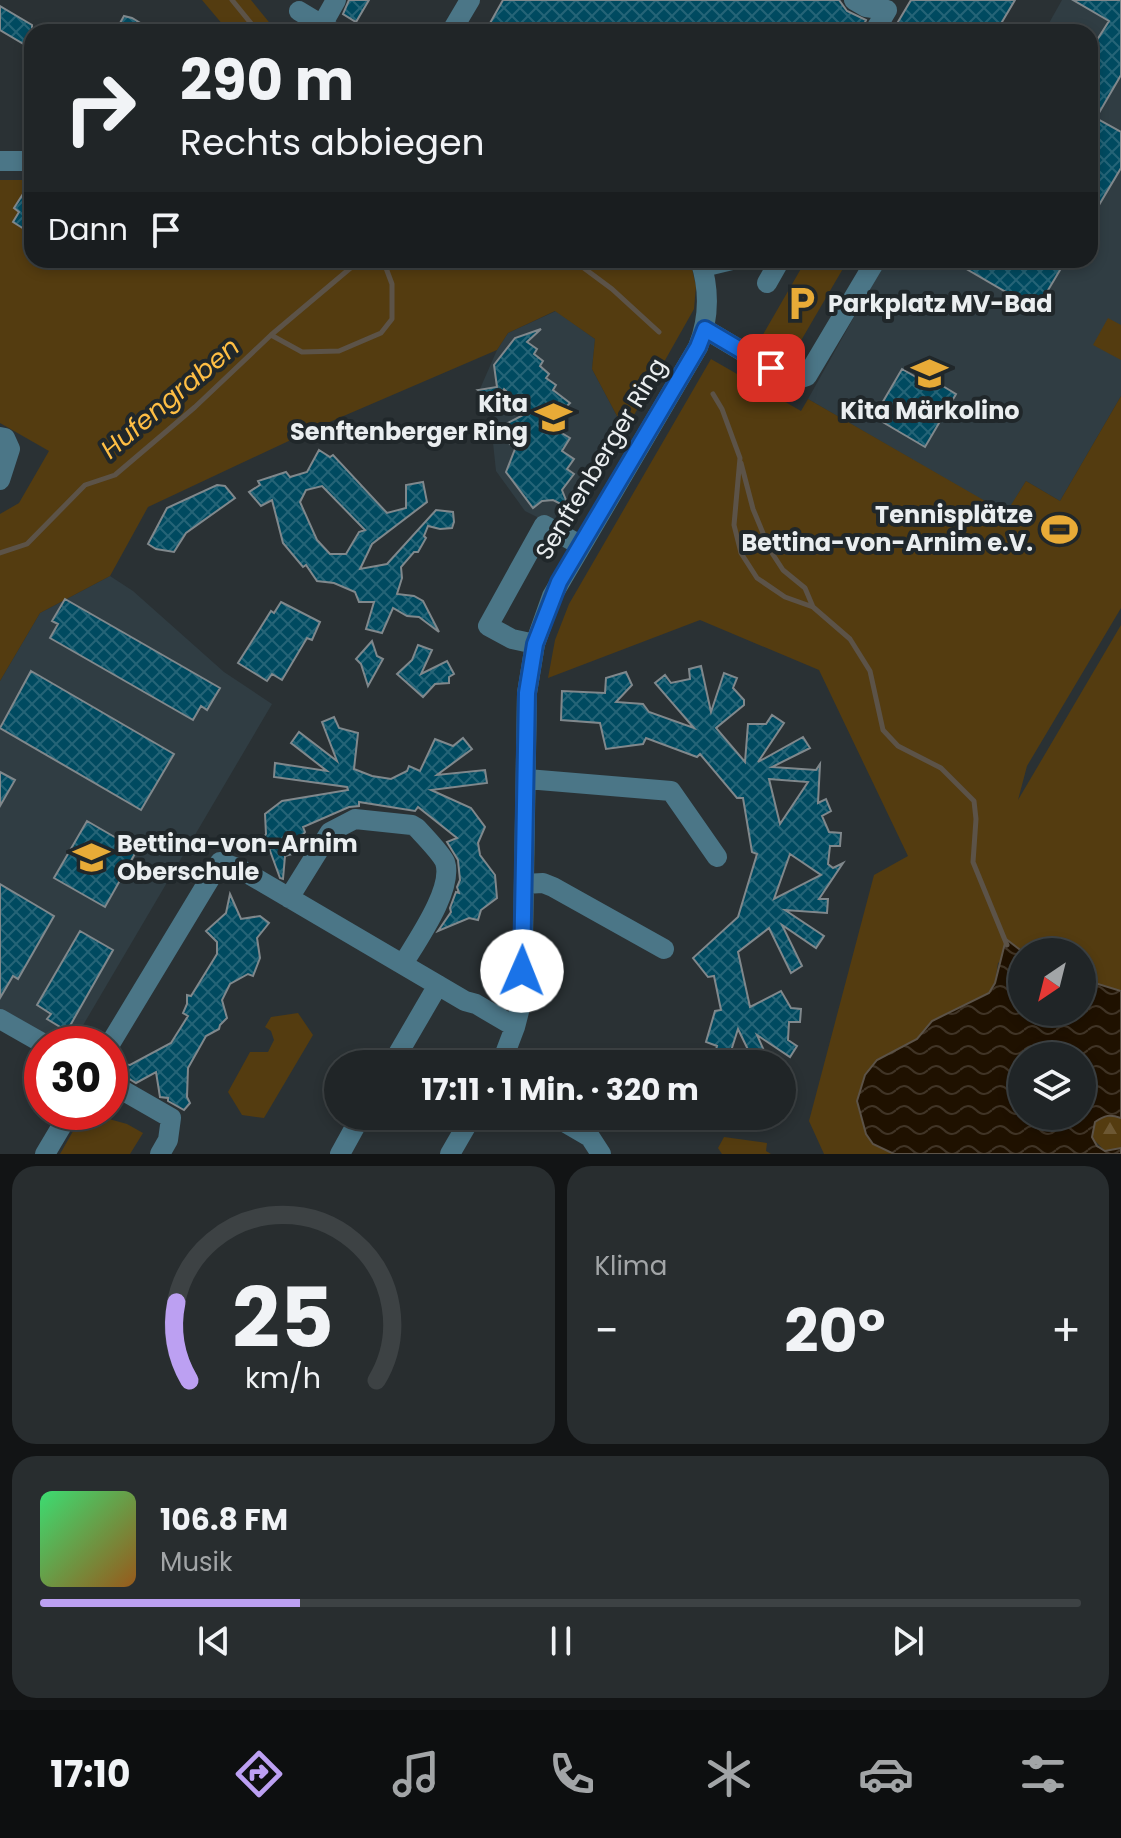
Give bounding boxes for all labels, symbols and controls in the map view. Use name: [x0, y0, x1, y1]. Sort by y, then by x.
text: 290 m: [180, 41, 354, 120]
icon: right: [48, 56, 152, 160]
text: Rechts abbiegen: [180, 117, 485, 168]
text: Dann: [48, 208, 128, 251]
icon: arrive: [144, 208, 188, 252]
parking icon: Parkplatz MV-Bad: [783, 285, 821, 323]
place label: Parkplatz MV-Bad: [828, 287, 1053, 320]
water label: Hufengraben: [93, 329, 247, 467]
pin: [737, 334, 805, 402]
icon: arrive: [749, 346, 793, 390]
street label: Senftenberger Ring: [527, 352, 674, 566]
school or university icon: Kita Märkolino: [911, 355, 949, 393]
place label: Kita Senftenberger Ring: [290, 387, 528, 448]
place label: Kita Märkolino: [840, 394, 1020, 427]
school or university icon: Kita Senftenberger Ring: [535, 399, 573, 437]
place label: Tennisplätze Bettina-von-Arnim e.V.: [741, 498, 1033, 559]
sports icon: Tennisplätze Bettina-von-Arnim e.V.: [1040, 510, 1078, 548]
place label: Bettina-von-Arnim Oberschule: [117, 827, 358, 888]
school or university icon: Bettina-von-Arnim Oberschule: [72, 839, 110, 877]
position arrow: [480, 929, 564, 1013]
north arrow: [1008, 938, 1096, 1026]
map controls: [1008, 938, 1096, 1130]
speed limit sign: 30: [24, 1026, 128, 1130]
button: layers: [1008, 1042, 1096, 1130]
text: 17:11 · 1 Min. · 320 m: [421, 1068, 699, 1111]
text: Klima: [595, 1248, 667, 1284]
text: 25: [232, 1260, 334, 1376]
text: 20°: [784, 1289, 885, 1373]
text: −: [595, 1300, 619, 1361]
text: +: [1051, 1300, 1081, 1361]
text: km/h: [245, 1358, 321, 1398]
text: 106.8 FM: [160, 1498, 288, 1541]
text: Musik: [160, 1544, 232, 1580]
icon: previous: [192, 1619, 236, 1663]
icon: pause: [539, 1619, 583, 1663]
icon: next: [886, 1619, 930, 1663]
icon: directions: [231, 1746, 287, 1802]
icon: music: [388, 1746, 444, 1802]
icon: phone: [544, 1746, 600, 1802]
icon: climate: [701, 1746, 757, 1802]
icon: car: [858, 1746, 914, 1802]
icon: filters: [1015, 1746, 1071, 1802]
text: 17:10: [50, 1749, 130, 1800]

